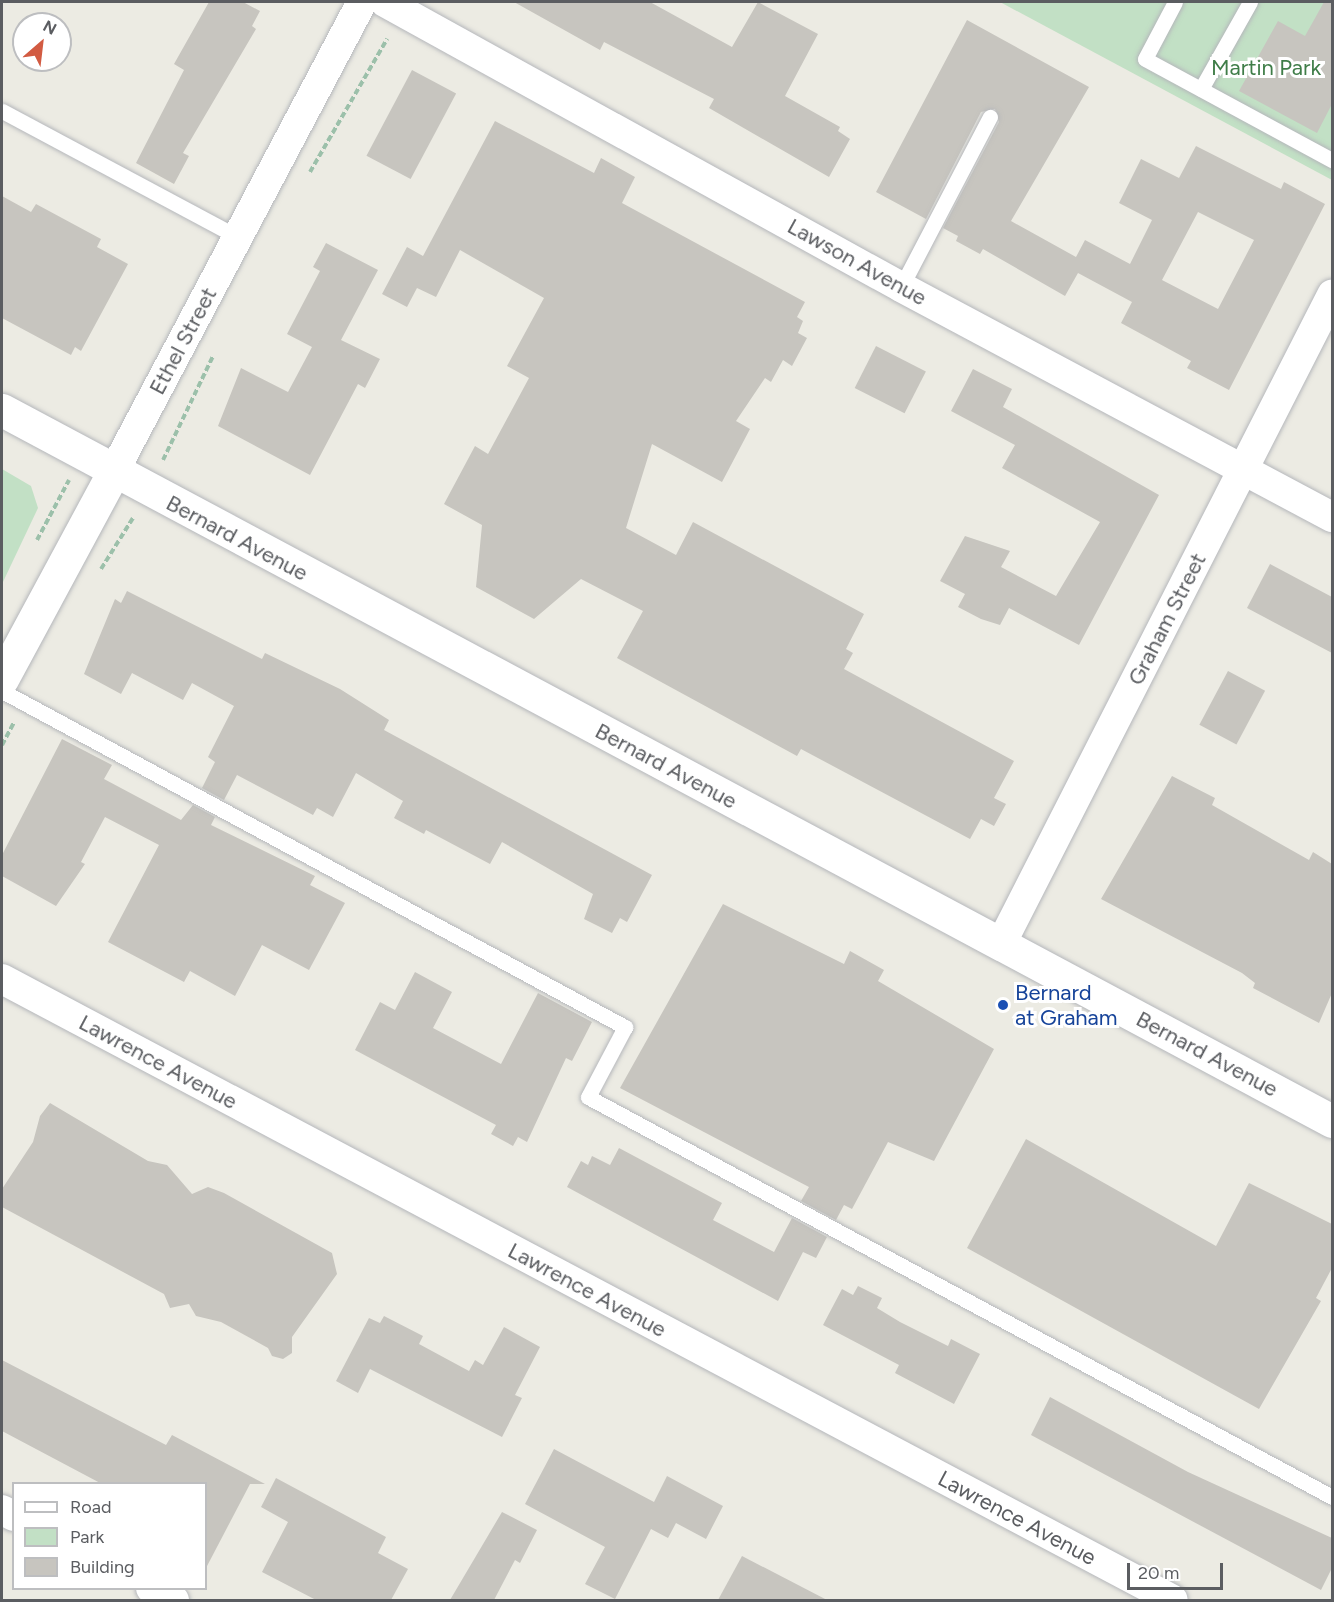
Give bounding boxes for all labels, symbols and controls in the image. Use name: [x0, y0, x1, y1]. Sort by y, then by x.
north arrow: [12, 12, 72, 72]
text: N: [40, 16, 60, 39]
park label: Martin Park: [1211, 55, 1321, 81]
street label: Lawson Avenue: [783, 213, 931, 311]
street label: Ethel Street: [144, 283, 222, 399]
street label: Bernard Avenue: [162, 490, 312, 586]
street label: Graham Street: [1122, 549, 1212, 689]
street label: Bernard Avenue: [591, 718, 741, 814]
place label: Bernard at Graham: [1015, 979, 1118, 1030]
marker: Bernard at Graham: [996, 998, 1010, 1012]
street label: Bernard Avenue: [1132, 1006, 1282, 1102]
street label: Lawrence Avenue: [74, 1009, 242, 1115]
street label: Lawrence Avenue: [503, 1237, 671, 1343]
street label: Lawrence Avenue: [933, 1465, 1101, 1571]
legend: [12, 1482, 207, 1590]
text: Road: [70, 1496, 111, 1518]
text: Park: [70, 1526, 104, 1548]
scale bar: [1130, 1551, 1226, 1589]
text: Building: [70, 1556, 135, 1578]
text: 20 m: [1138, 1562, 1179, 1584]

